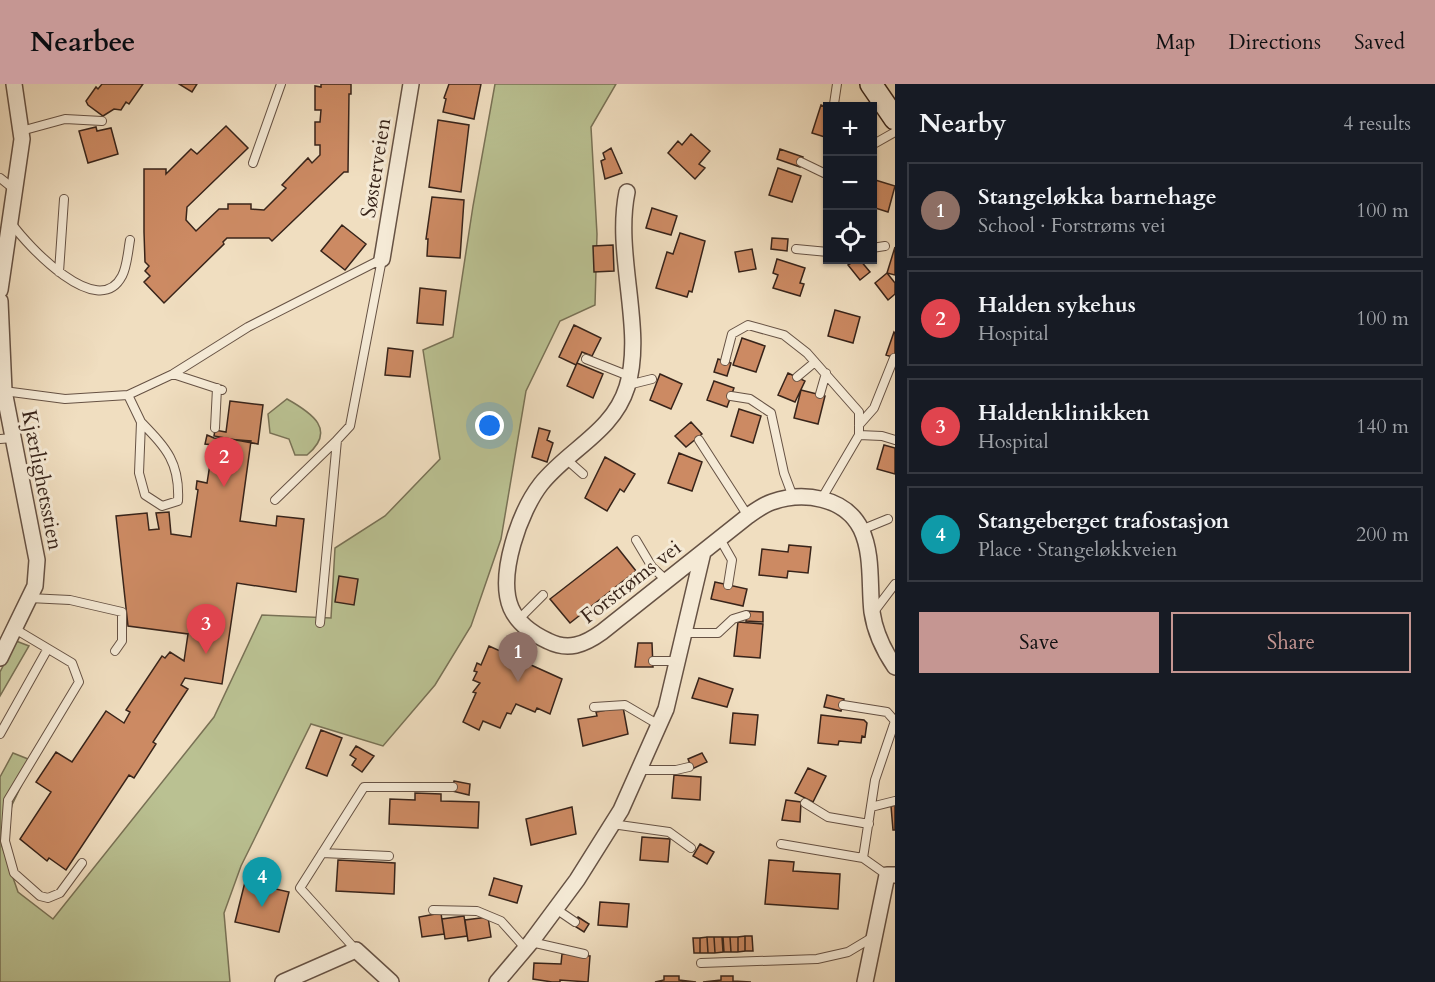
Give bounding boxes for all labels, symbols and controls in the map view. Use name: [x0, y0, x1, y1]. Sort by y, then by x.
text: Nearbee: [30, 23, 135, 61]
text: Map: [1155, 28, 1195, 57]
text: Directions: [1228, 28, 1321, 57]
text: Saved: [1354, 28, 1405, 57]
map controls: [823, 102, 877, 264]
button: +: [823, 102, 877, 156]
text: Nearby: [919, 106, 1007, 141]
text: 4 results: [1343, 110, 1411, 137]
street label: Søsterveien: [354, 116, 398, 220]
button: −: [823, 156, 877, 210]
text: Stangeløkka barnehage: [978, 182, 1217, 212]
text: 1: [935, 197, 946, 224]
text: 100 m: [1356, 197, 1409, 224]
button: locate: [823, 210, 877, 264]
text: School · Forstrøms vei: [978, 212, 1166, 239]
text: Halden sykehus: [978, 290, 1136, 320]
text: 2: [935, 305, 946, 332]
text: 100 m: [1356, 305, 1409, 332]
text: Hospital: [978, 320, 1049, 347]
text: Haldenklinikken: [978, 398, 1150, 428]
street label: Kjærlighetsstien: [14, 407, 70, 553]
your location: [475, 411, 504, 440]
text: 3: [935, 413, 946, 440]
text: 140 m: [1356, 413, 1409, 440]
text: Hospital: [978, 428, 1049, 455]
pin: 2: [204, 438, 244, 487]
text: Stangeberget trafostasjon: [978, 506, 1229, 536]
text: 4: [935, 521, 946, 548]
text: 200 m: [1356, 521, 1409, 548]
street label: Forstrøms vei: [575, 533, 688, 631]
text: Place · Stangeløkkveien: [978, 536, 1177, 563]
pin: 3: [186, 604, 226, 654]
button: Save: [919, 612, 1159, 673]
button: Share: [1171, 612, 1411, 673]
pin: 1: [498, 632, 538, 682]
pin: 4: [242, 858, 282, 907]

